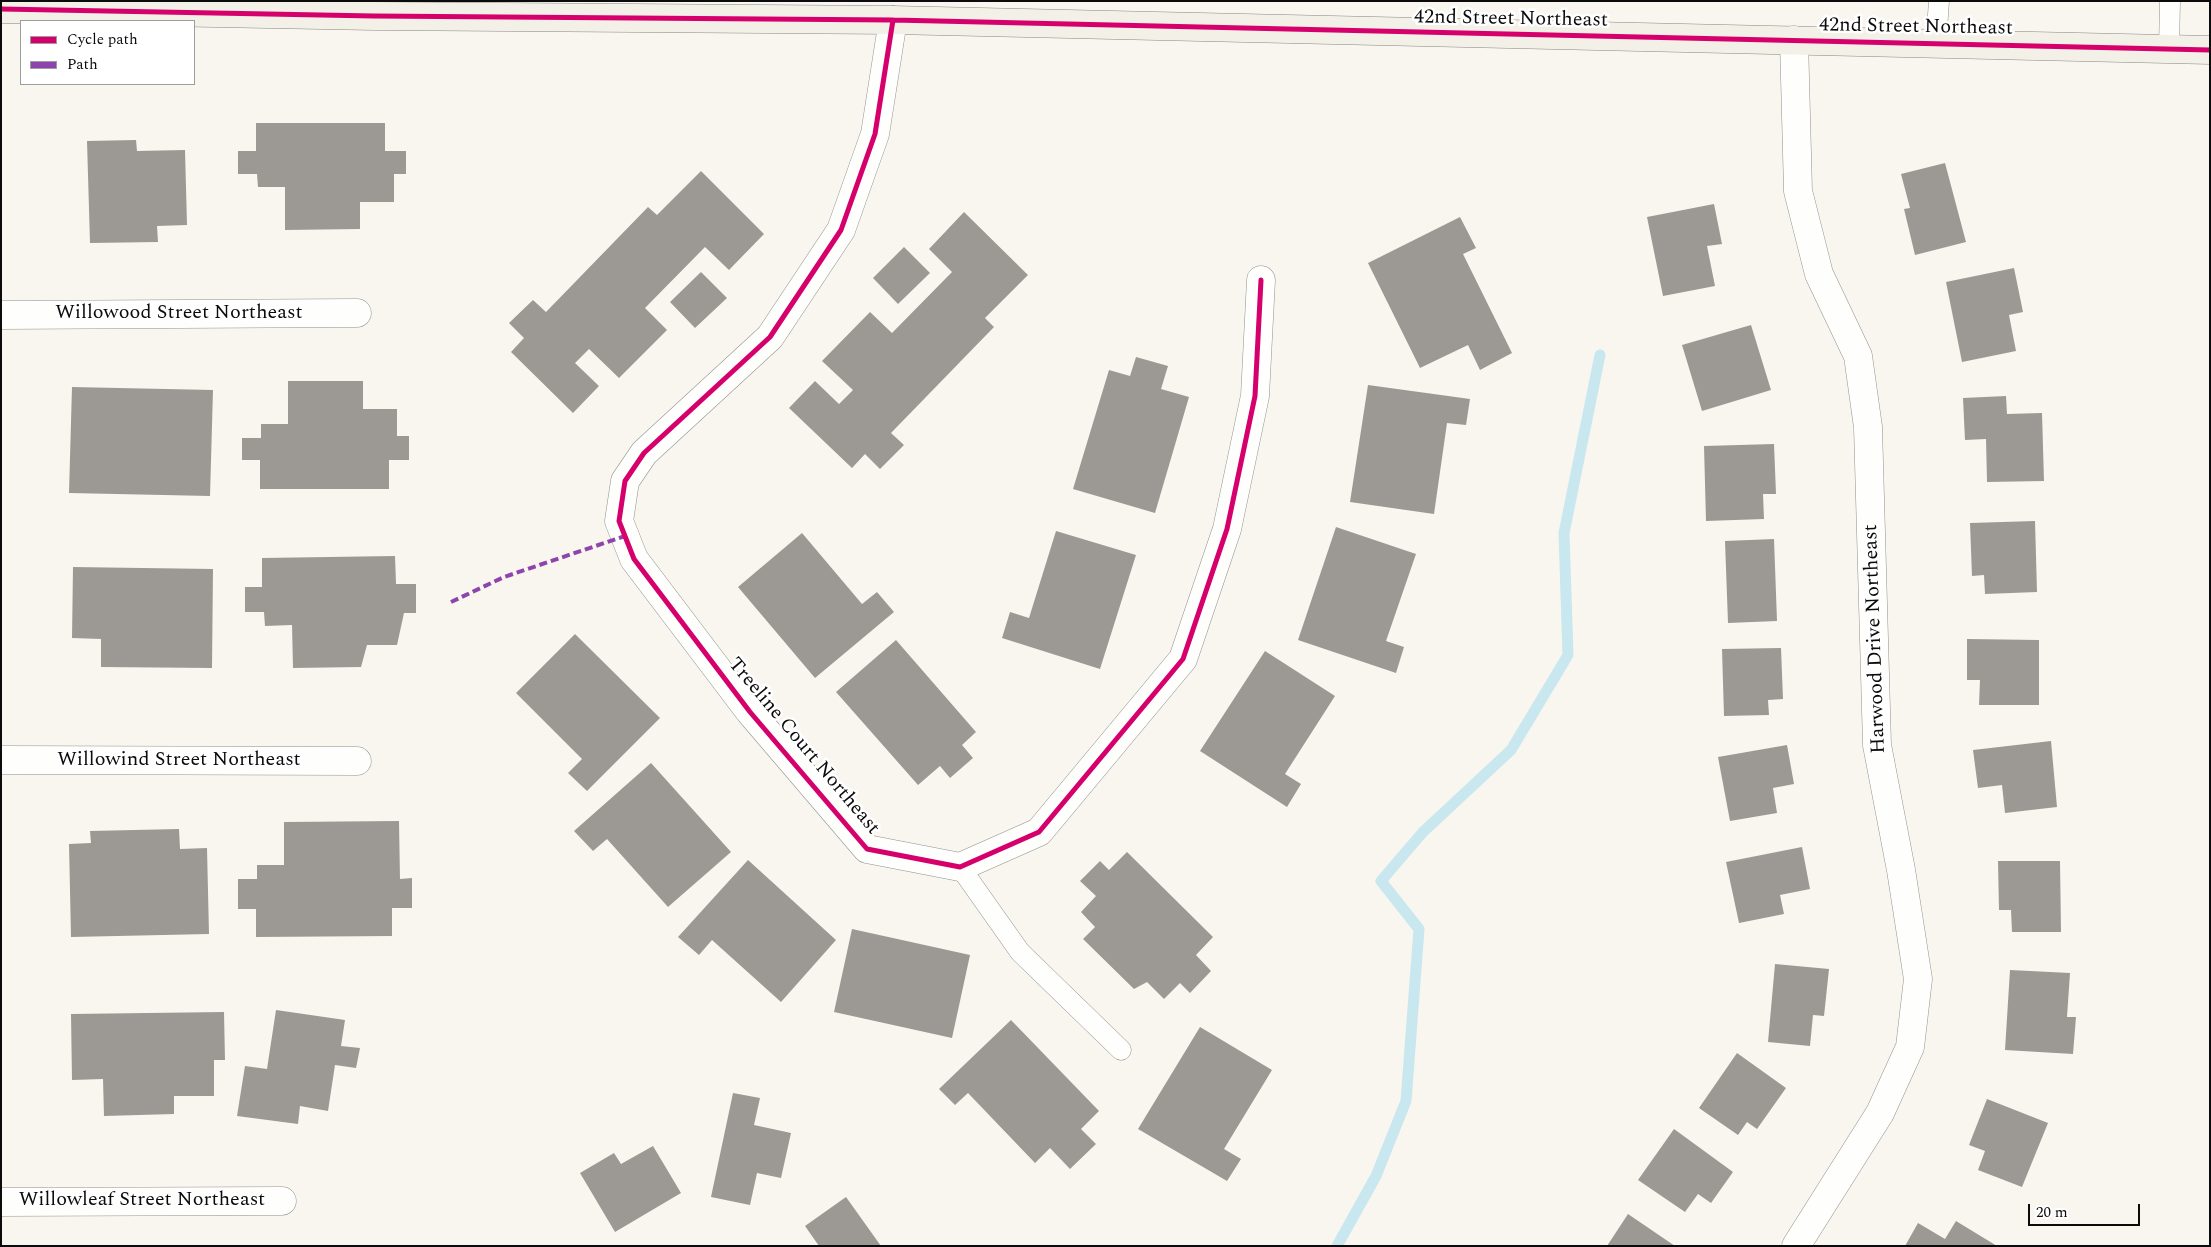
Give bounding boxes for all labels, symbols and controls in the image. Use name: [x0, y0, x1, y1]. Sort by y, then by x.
street label: 42nd Street Northeast: [1414, 6, 1608, 34]
street label: 42nd Street Northeast: [1819, 14, 2013, 42]
legend: [20, 20, 195, 85]
text: Cycle path: [67, 28, 138, 51]
text: Path: [67, 53, 98, 76]
street label: Willowood Street Northeast: [55, 302, 303, 326]
street label: Harwood Drive Northeast: [1860, 524, 1892, 754]
street label: Treeline Court Northeast: [722, 654, 884, 840]
street label: Willowind Street Northeast: [57, 749, 301, 773]
street label: Willowleaf Street Northeast: [19, 1189, 265, 1213]
scale bar: [2031, 1194, 2144, 1226]
text: 20 m: [2036, 1201, 2068, 1224]

